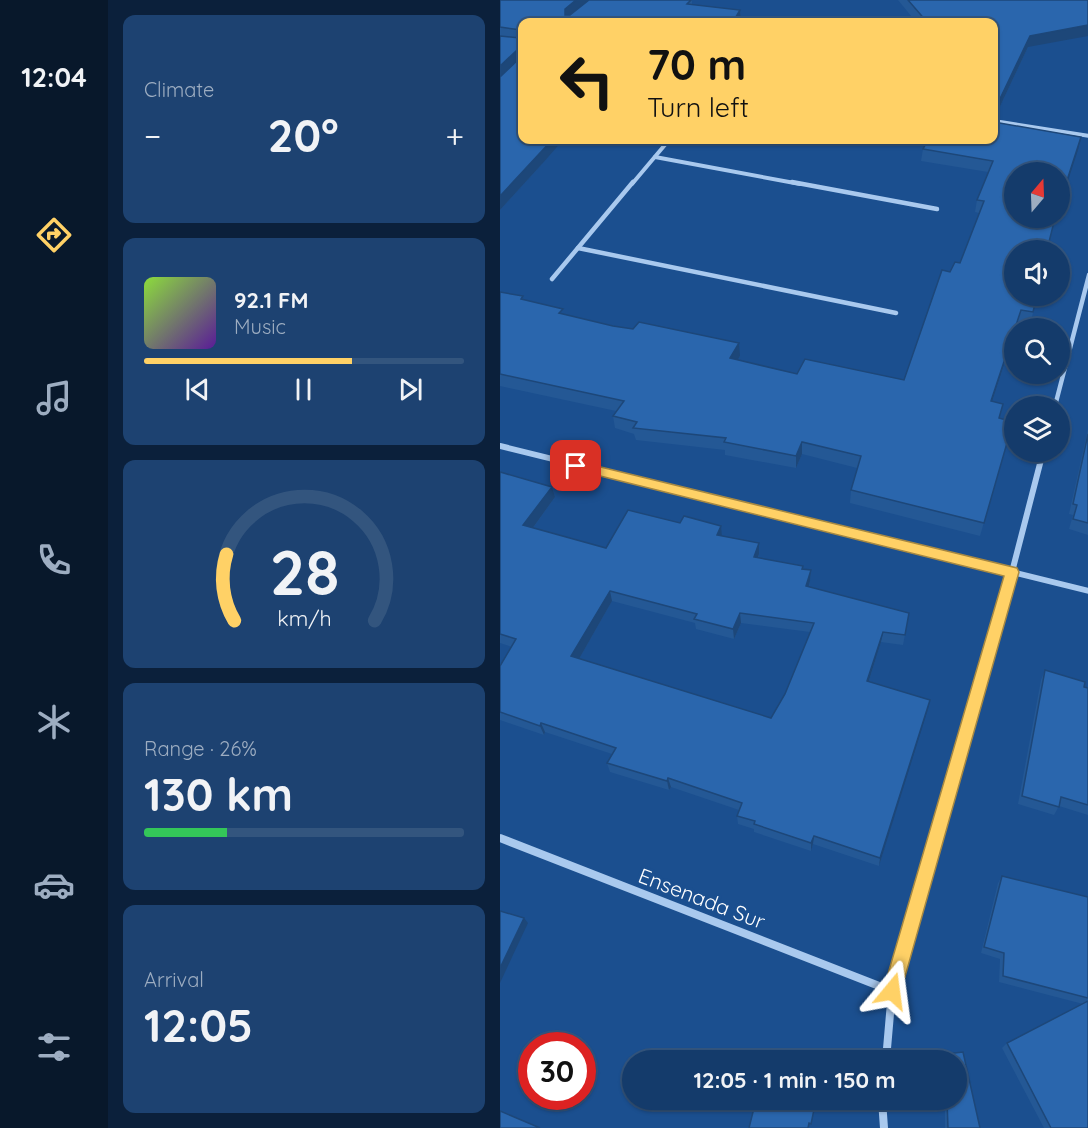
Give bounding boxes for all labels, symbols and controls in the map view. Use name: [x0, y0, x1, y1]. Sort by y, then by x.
text: 70 m: [647, 38, 746, 91]
icon: left: [548, 42, 626, 120]
text: 12:04: [21, 60, 87, 94]
text: Climate: [144, 77, 214, 102]
text: Turn left: [647, 90, 749, 124]
text: 20°: [268, 107, 339, 163]
text: −: [144, 115, 161, 156]
text: +: [445, 115, 464, 156]
north arrow: [1004, 162, 1070, 228]
map controls: [1004, 162, 1070, 462]
icon: directions: [33, 214, 75, 256]
button: sound: [1004, 240, 1070, 306]
text: 92.1 FM: [234, 286, 309, 314]
text: Music: [234, 314, 286, 339]
button: search: [1004, 318, 1070, 384]
icon: previous: [181, 373, 214, 406]
icon: pause: [287, 373, 320, 406]
icon: next: [394, 373, 427, 406]
icon: music: [33, 377, 75, 419]
button: layers: [1004, 396, 1070, 462]
pin: [550, 440, 601, 491]
icon: arrive: [559, 449, 592, 482]
text: 28: [269, 533, 339, 611]
icon: phone: [33, 539, 75, 581]
text: km/h: [277, 605, 331, 631]
icon: climate: [33, 701, 75, 743]
text: Range · 26%: [144, 736, 257, 761]
text: 130 km: [144, 766, 293, 822]
street label: Ensenada Sur: [635, 862, 769, 934]
icon: car: [33, 864, 75, 906]
position arrow: [860, 959, 924, 1023]
text: Arrival: [144, 967, 204, 992]
text: 12:05: [144, 997, 253, 1053]
icon: filters: [33, 1026, 75, 1068]
speed limit sign: 30: [518, 1032, 596, 1110]
text: 12:05 · 1 min · 150 m: [693, 1066, 896, 1094]

